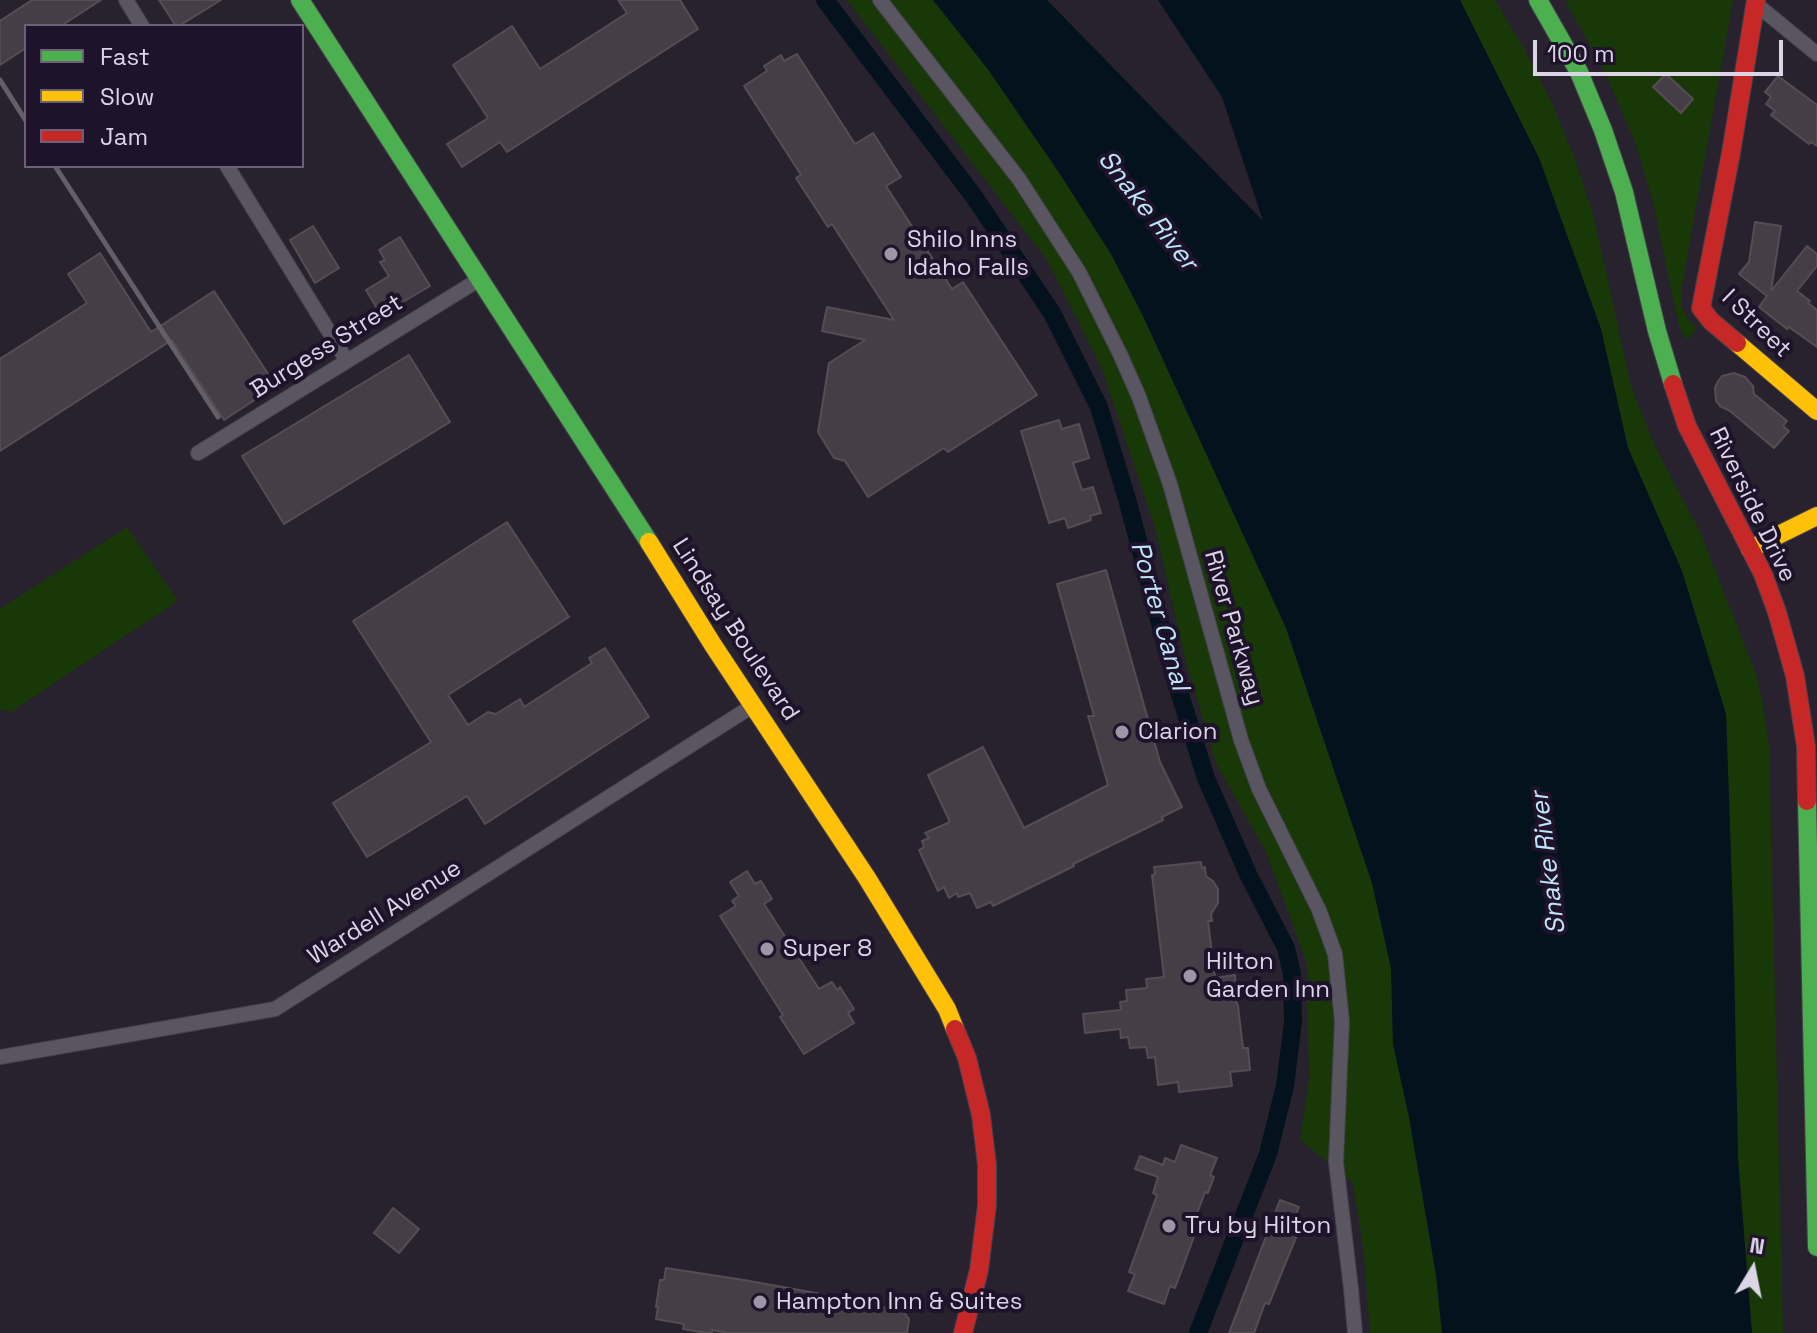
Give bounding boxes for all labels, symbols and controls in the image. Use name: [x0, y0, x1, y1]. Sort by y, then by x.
legend: [24, 24, 304, 168]
scale bar: [1537, 24, 1787, 74]
text: 100 m: [1547, 38, 1615, 69]
text: Fast: [100, 41, 150, 72]
text: Slow: [100, 81, 154, 112]
text: Jam: [100, 121, 148, 152]
water label: Snake River: [1090, 145, 1204, 277]
place label: Shilo Inns Idaho Falls: [907, 226, 1029, 282]
marker: Shilo Inns Idaho Falls: [882, 245, 900, 263]
street label: I Street: [1715, 284, 1797, 364]
street label: Burgess Street: [246, 289, 408, 405]
street label: Riverside Drive: [1702, 423, 1802, 587]
street label: Lindsay Boulevard: [665, 533, 805, 727]
water label: Porter Canal: [1123, 538, 1195, 694]
street label: River Parkway: [1197, 547, 1269, 709]
place label: Clarion: [1138, 718, 1218, 746]
marker: Clarion: [1113, 723, 1131, 741]
water label: Snake River: [1525, 790, 1573, 936]
street label: Wardell Avenue: [303, 854, 467, 972]
place label: Super 8: [783, 935, 872, 963]
marker: Super 8: [758, 940, 776, 958]
place label: Hilton Garden Inn: [1206, 948, 1330, 1004]
marker: Hilton Garden Inn: [1181, 967, 1199, 985]
place label: Tru by Hilton: [1185, 1212, 1331, 1240]
marker: Tru by Hilton: [1160, 1217, 1178, 1235]
north arrow: [1713, 1229, 1793, 1309]
text: N: [1747, 1230, 1767, 1260]
place label: Hampton Inn & Suites: [776, 1288, 1022, 1316]
marker: Hampton Inn & Suites: [751, 1293, 769, 1311]

